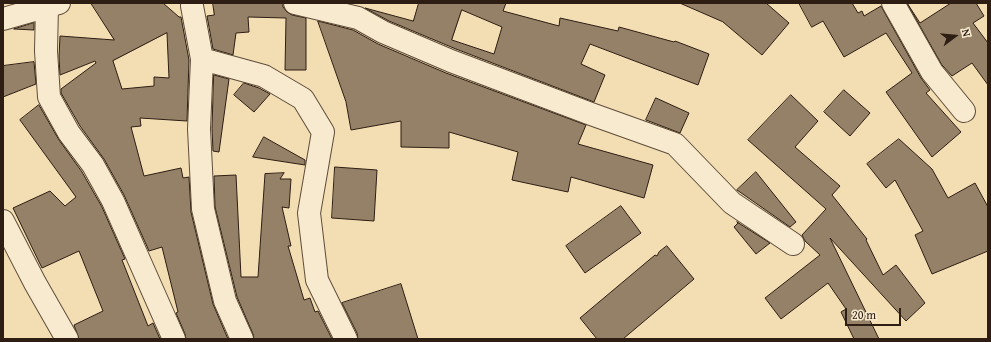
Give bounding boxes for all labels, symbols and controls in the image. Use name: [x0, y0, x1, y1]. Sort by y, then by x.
north arrow: [935, 16, 975, 56]
text: N: [958, 27, 975, 38]
scale bar: [847, 300, 903, 326]
text: 20 m: [852, 306, 876, 323]

